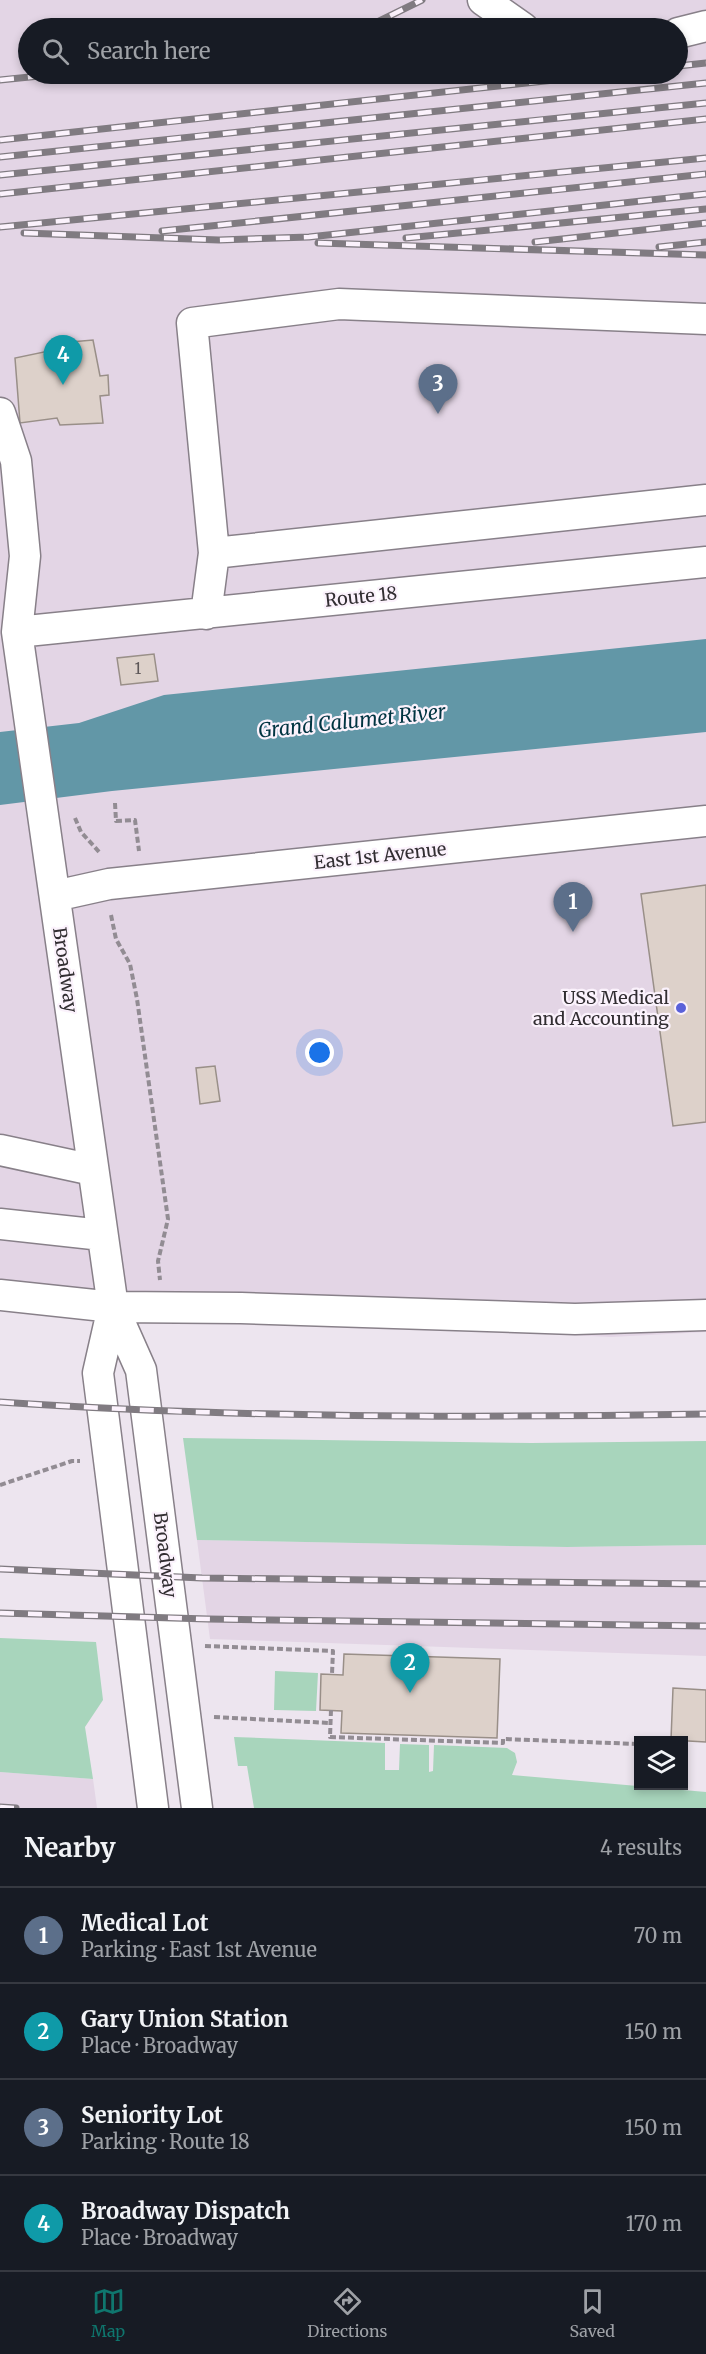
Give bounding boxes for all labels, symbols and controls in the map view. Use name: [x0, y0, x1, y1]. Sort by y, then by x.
search box: [18, 18, 688, 84]
icon: search: [39, 35, 72, 68]
text: Search here: [87, 37, 210, 65]
pin: 4: [44, 336, 82, 385]
pin: 3: [418, 364, 458, 414]
street label: Route 18: [324, 581, 398, 612]
house number: 1: [135, 659, 142, 678]
water label: Grand Calumet River: [257, 698, 448, 743]
street label: East 1st Avenue: [312, 837, 447, 874]
pin: 1: [554, 882, 592, 932]
street label: Broadway: [48, 926, 83, 1015]
place label: USS Medical and Accounting: [533, 986, 669, 1030]
marker: USS Medical and Accounting: [674, 1001, 688, 1015]
your location: [305, 1038, 334, 1067]
street label: Broadway: [149, 1511, 182, 1599]
pin: 2: [390, 1644, 430, 1693]
map controls: [634, 1736, 688, 1790]
button: layers: [634, 1736, 688, 1790]
text: Nearby: [24, 1831, 116, 1864]
text: 4 results: [600, 1835, 682, 1860]
text: Medical Lot: [81, 1909, 209, 1937]
text: 1: [39, 1923, 48, 1948]
text: 70 m: [634, 1923, 682, 1948]
text: Parking · East 1st Avenue: [81, 1937, 317, 1962]
text: Gary Union Station: [81, 2005, 288, 2033]
text: 2: [38, 2019, 49, 2044]
text: 150 m: [625, 2019, 682, 2044]
text: Place · Broadway: [81, 2033, 238, 2058]
text: Seniority Lot: [81, 2101, 223, 2129]
text: 3: [38, 2115, 49, 2140]
text: 150 m: [625, 2115, 682, 2140]
text: Parking · Route 18: [81, 2129, 250, 2154]
text: Broadway Dispatch: [81, 2197, 290, 2225]
text: 4: [37, 2211, 50, 2236]
text: 170 m: [626, 2211, 682, 2236]
text: Place · Broadway: [81, 2225, 238, 2250]
tab: Map: [91, 2285, 125, 2341]
tab: Directions: [307, 2285, 387, 2341]
tab: Saved: [570, 2285, 615, 2341]

